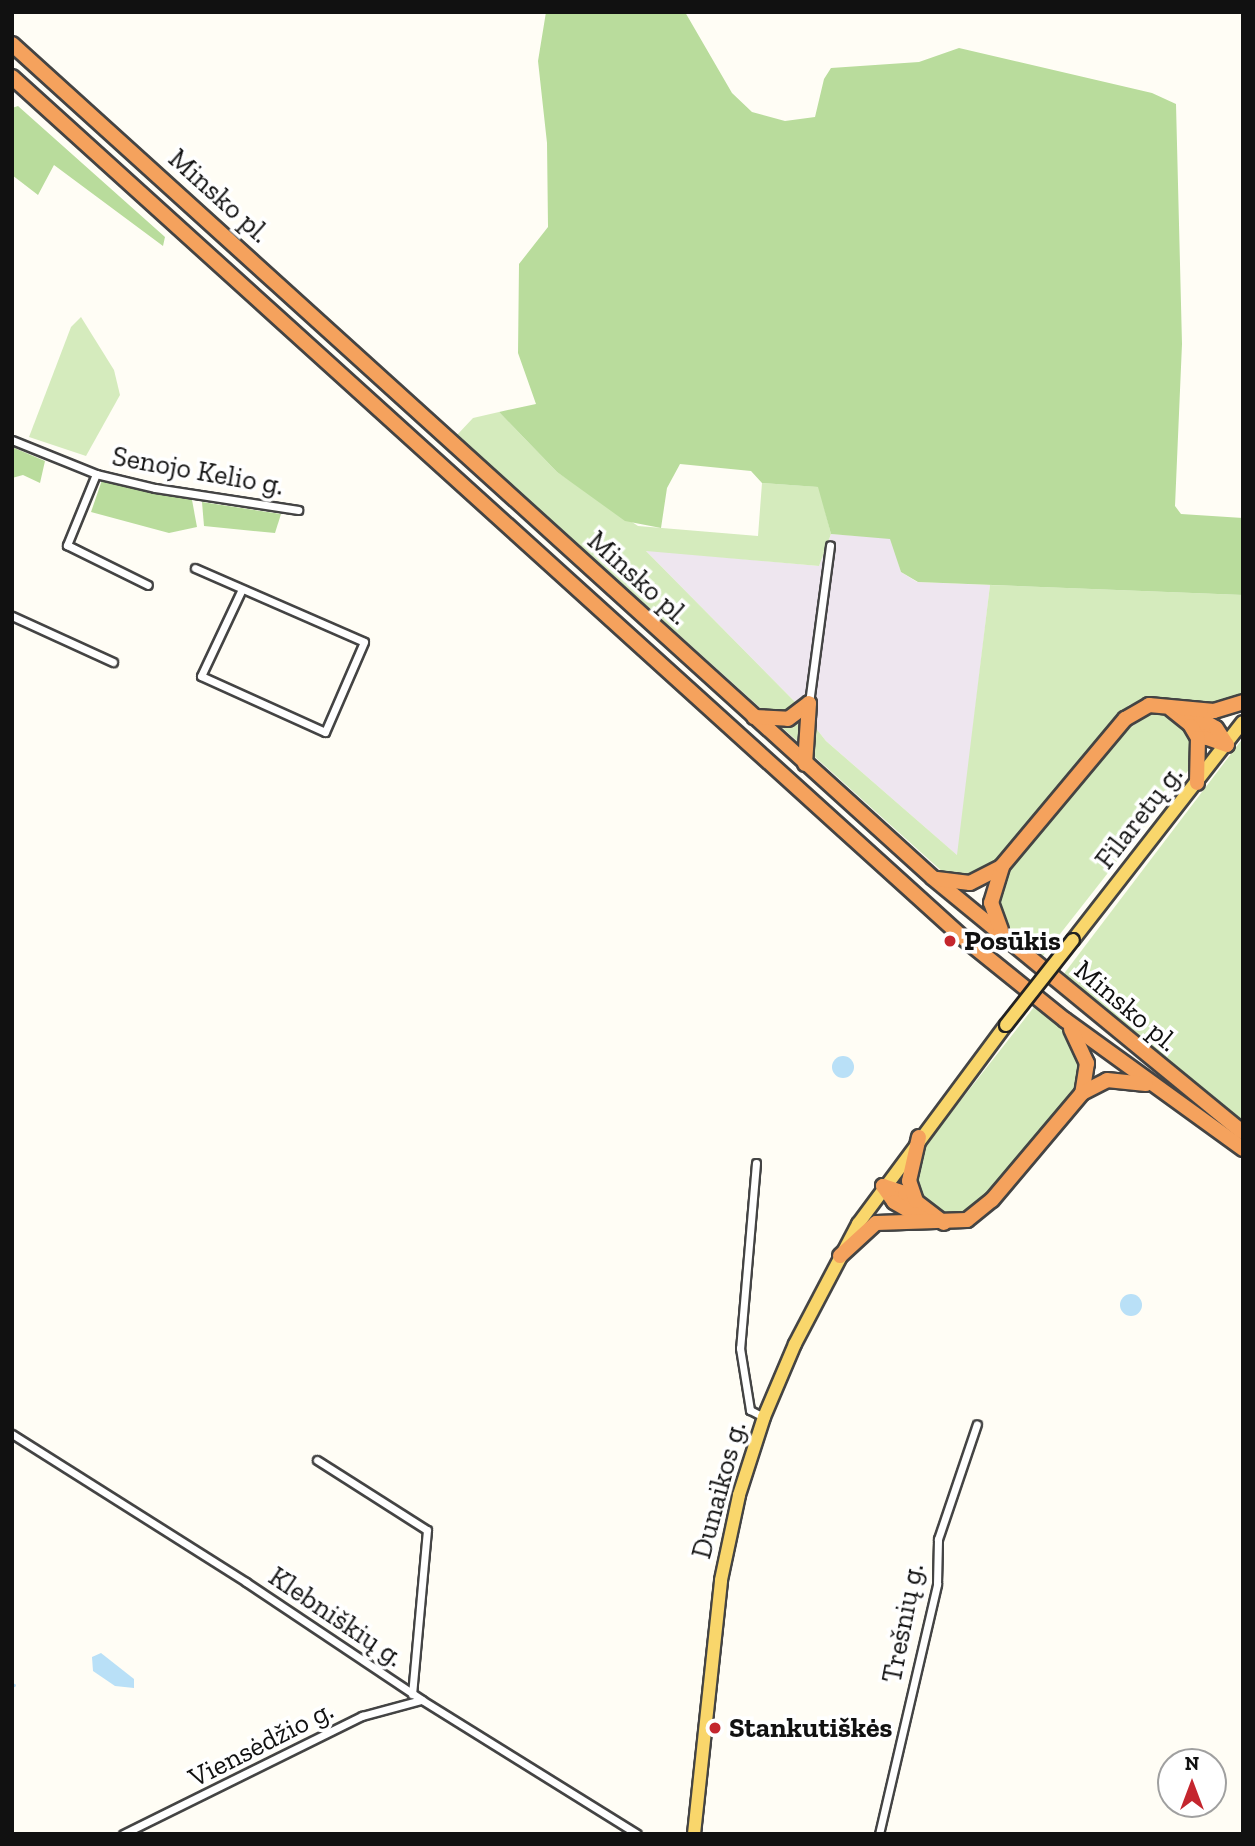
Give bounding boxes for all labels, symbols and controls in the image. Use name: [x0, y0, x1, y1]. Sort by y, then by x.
street label: Minsko pl.: [162, 142, 276, 250]
street label: Senojo Kelio g.: [110, 439, 286, 503]
street label: Minsko pl.: [581, 524, 695, 632]
street label: Filaretų g.: [1088, 758, 1190, 876]
place label: Posūkis: [964, 924, 1061, 958]
marker: Posūkis: [942, 933, 958, 949]
street label: Minsko pl.: [1068, 953, 1184, 1059]
street label: Dunaikos g.: [685, 1418, 753, 1562]
street label: Klebniškių g.: [262, 1560, 410, 1674]
street label: Trešnių g.: [875, 1560, 931, 1686]
street label: Viensėdžio g.: [183, 1693, 339, 1795]
place label: Stankutiškės: [729, 1711, 892, 1745]
marker: Stankutiškės: [707, 1720, 723, 1736]
north arrow: [1157, 1748, 1227, 1818]
text: N: [1185, 1752, 1199, 1775]

